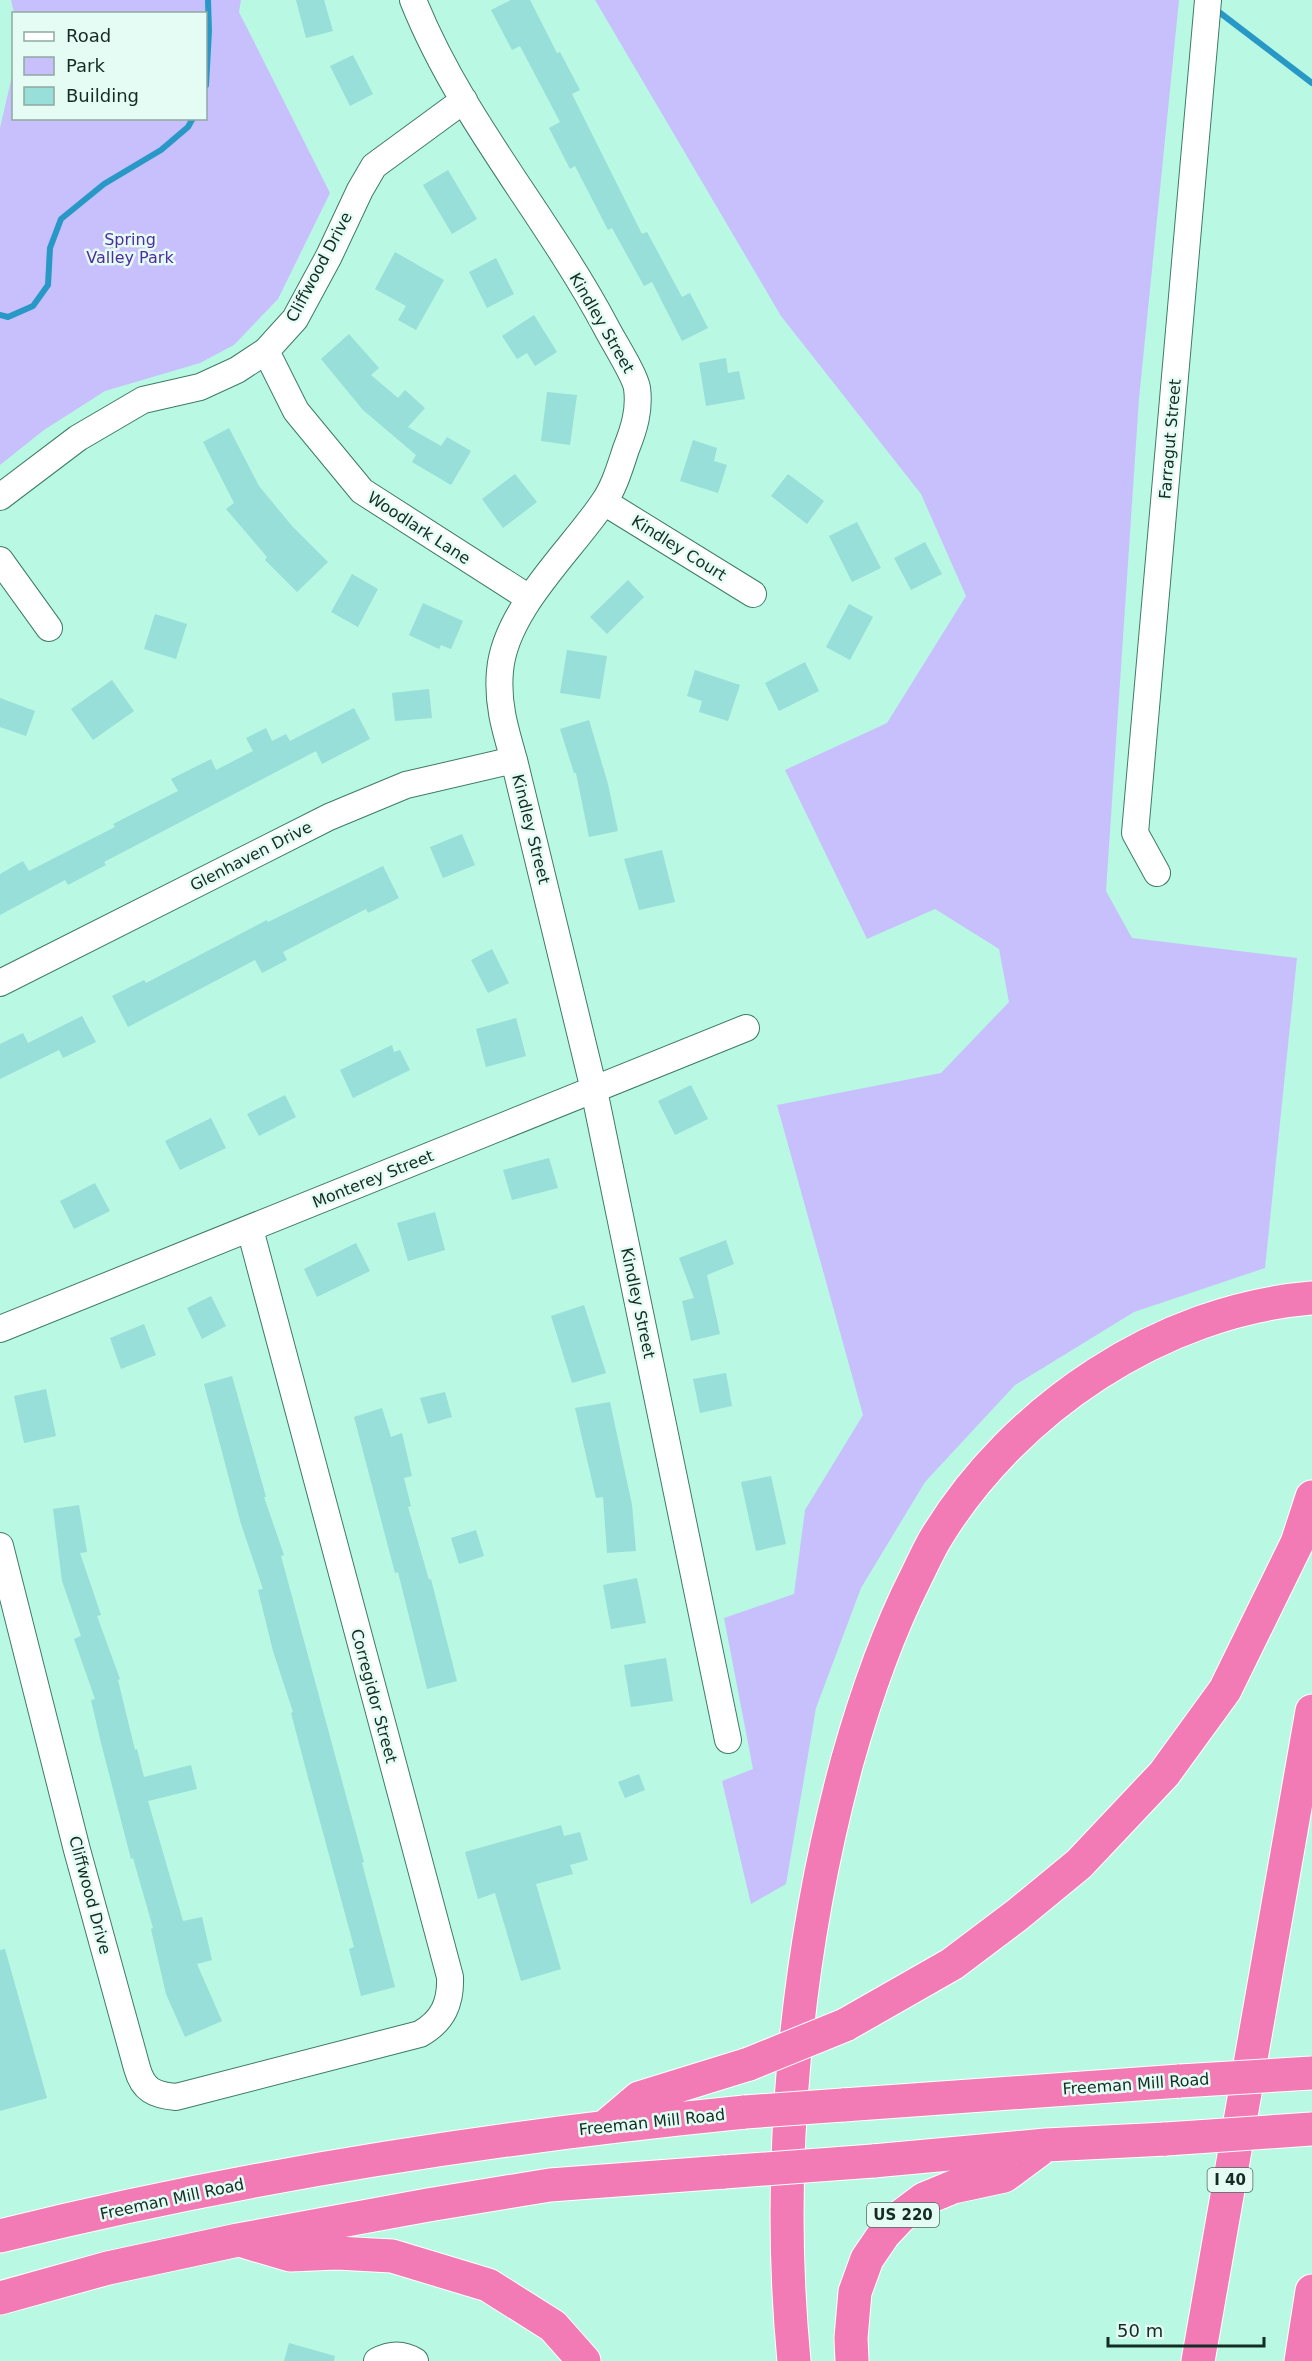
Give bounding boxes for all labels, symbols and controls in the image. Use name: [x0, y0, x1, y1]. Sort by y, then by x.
legend: [12, 12, 207, 120]
text: Road: [66, 25, 111, 46]
text: Park: [66, 55, 105, 76]
text: Building: [66, 85, 139, 106]
street label: Cliffwood Drive: [282, 209, 356, 325]
park label: Spring Valley Park: [86, 230, 174, 267]
street label: Kindley Street: [566, 269, 638, 377]
street label: Farragut Street: [1155, 378, 1185, 500]
street label: Woodlark Lane: [364, 488, 474, 568]
street label: Kindley Court: [628, 511, 730, 585]
street label: Kindley Street: [508, 772, 554, 886]
street label: Glenhaven Drive: [187, 817, 315, 895]
street label: Monterey Street: [310, 1146, 436, 1212]
street label: Kindley Street: [617, 1246, 659, 1360]
street label: Corregidor Street: [347, 1627, 401, 1765]
street label: Cliffwood Drive: [65, 1834, 115, 1956]
street label: Freeman Mill Road: [1062, 2069, 1210, 2099]
street label: Freeman Mill Road: [578, 2105, 726, 2139]
road number: I 40: [1208, 2168, 1252, 2192]
street label: Freeman Mill Road: [98, 2174, 246, 2224]
road number: US 220: [867, 2203, 939, 2227]
scale bar: [1108, 2310, 1264, 2348]
text: 50 m: [1117, 2320, 1163, 2341]

